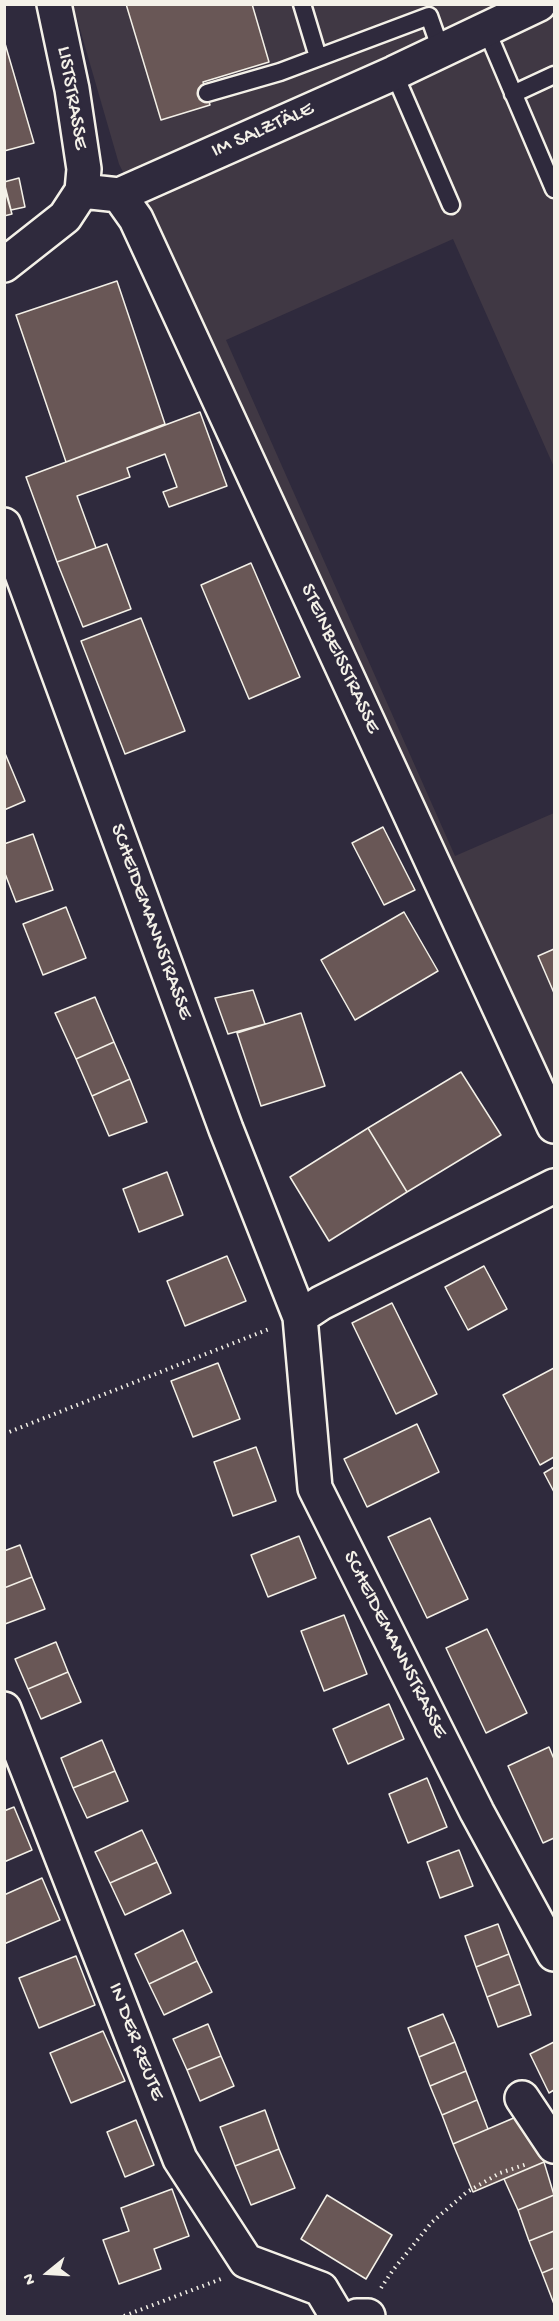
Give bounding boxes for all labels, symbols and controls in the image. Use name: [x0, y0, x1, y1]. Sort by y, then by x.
street label: LISTSTRASSE: [50, 44, 92, 152]
street label: IM SALZTÄLE: [208, 97, 318, 165]
street label: STEINBEISSTRASSE: [293, 580, 385, 738]
street label: SCHEIDEMANNSTRASSE: [103, 821, 197, 1023]
street label: SCHEIDEMANNSTRASSE: [336, 1547, 452, 1743]
street label: IN DER REUTE: [101, 1980, 169, 2104]
north arrow: [18, 2243, 78, 2303]
text: N: [20, 2271, 41, 2287]

